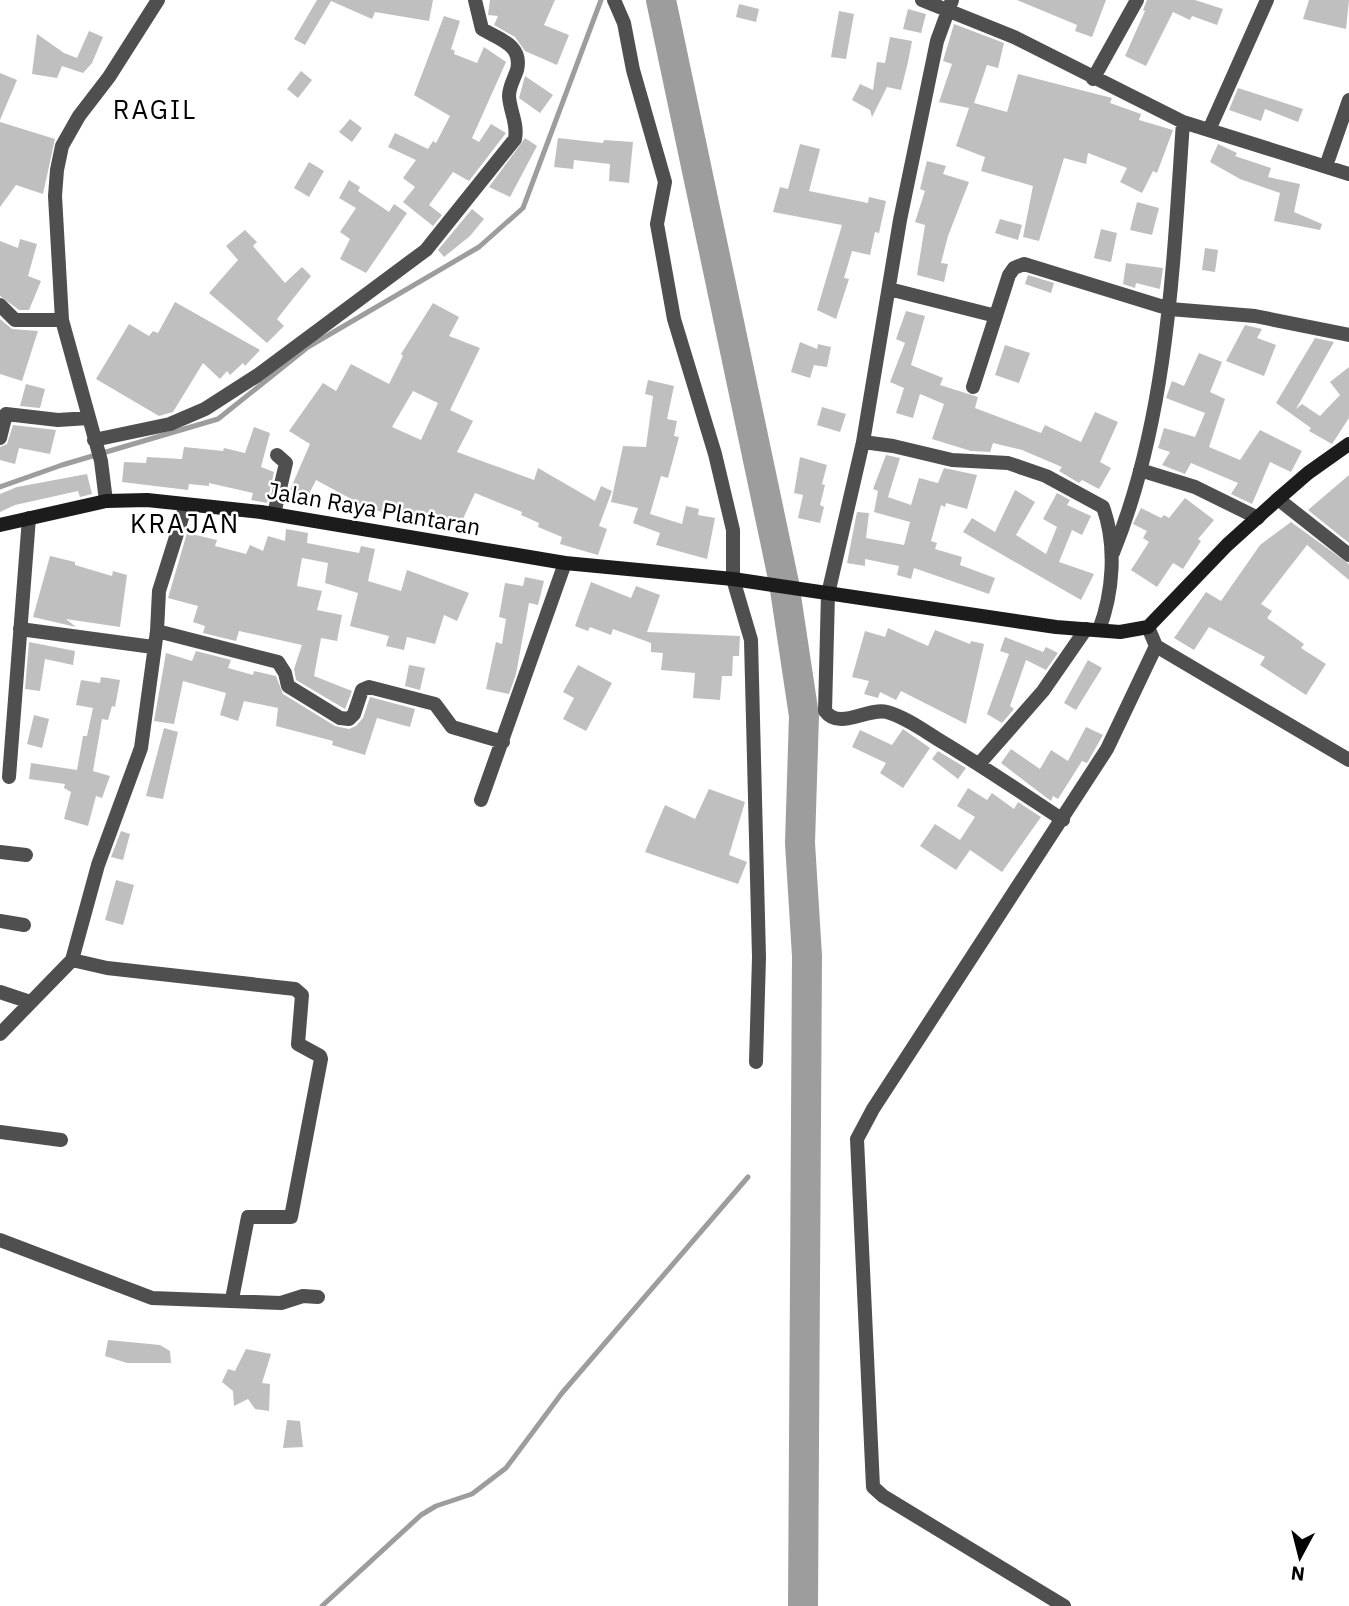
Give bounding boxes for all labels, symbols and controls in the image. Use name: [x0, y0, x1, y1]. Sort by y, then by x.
district label: RAGIL: [113, 92, 197, 126]
street label: Jalan Raya Plantaran: [265, 474, 483, 542]
district label: KRAJAN: [130, 506, 240, 540]
north arrow: [1265, 1522, 1335, 1592]
text: N: [1290, 1561, 1306, 1587]

